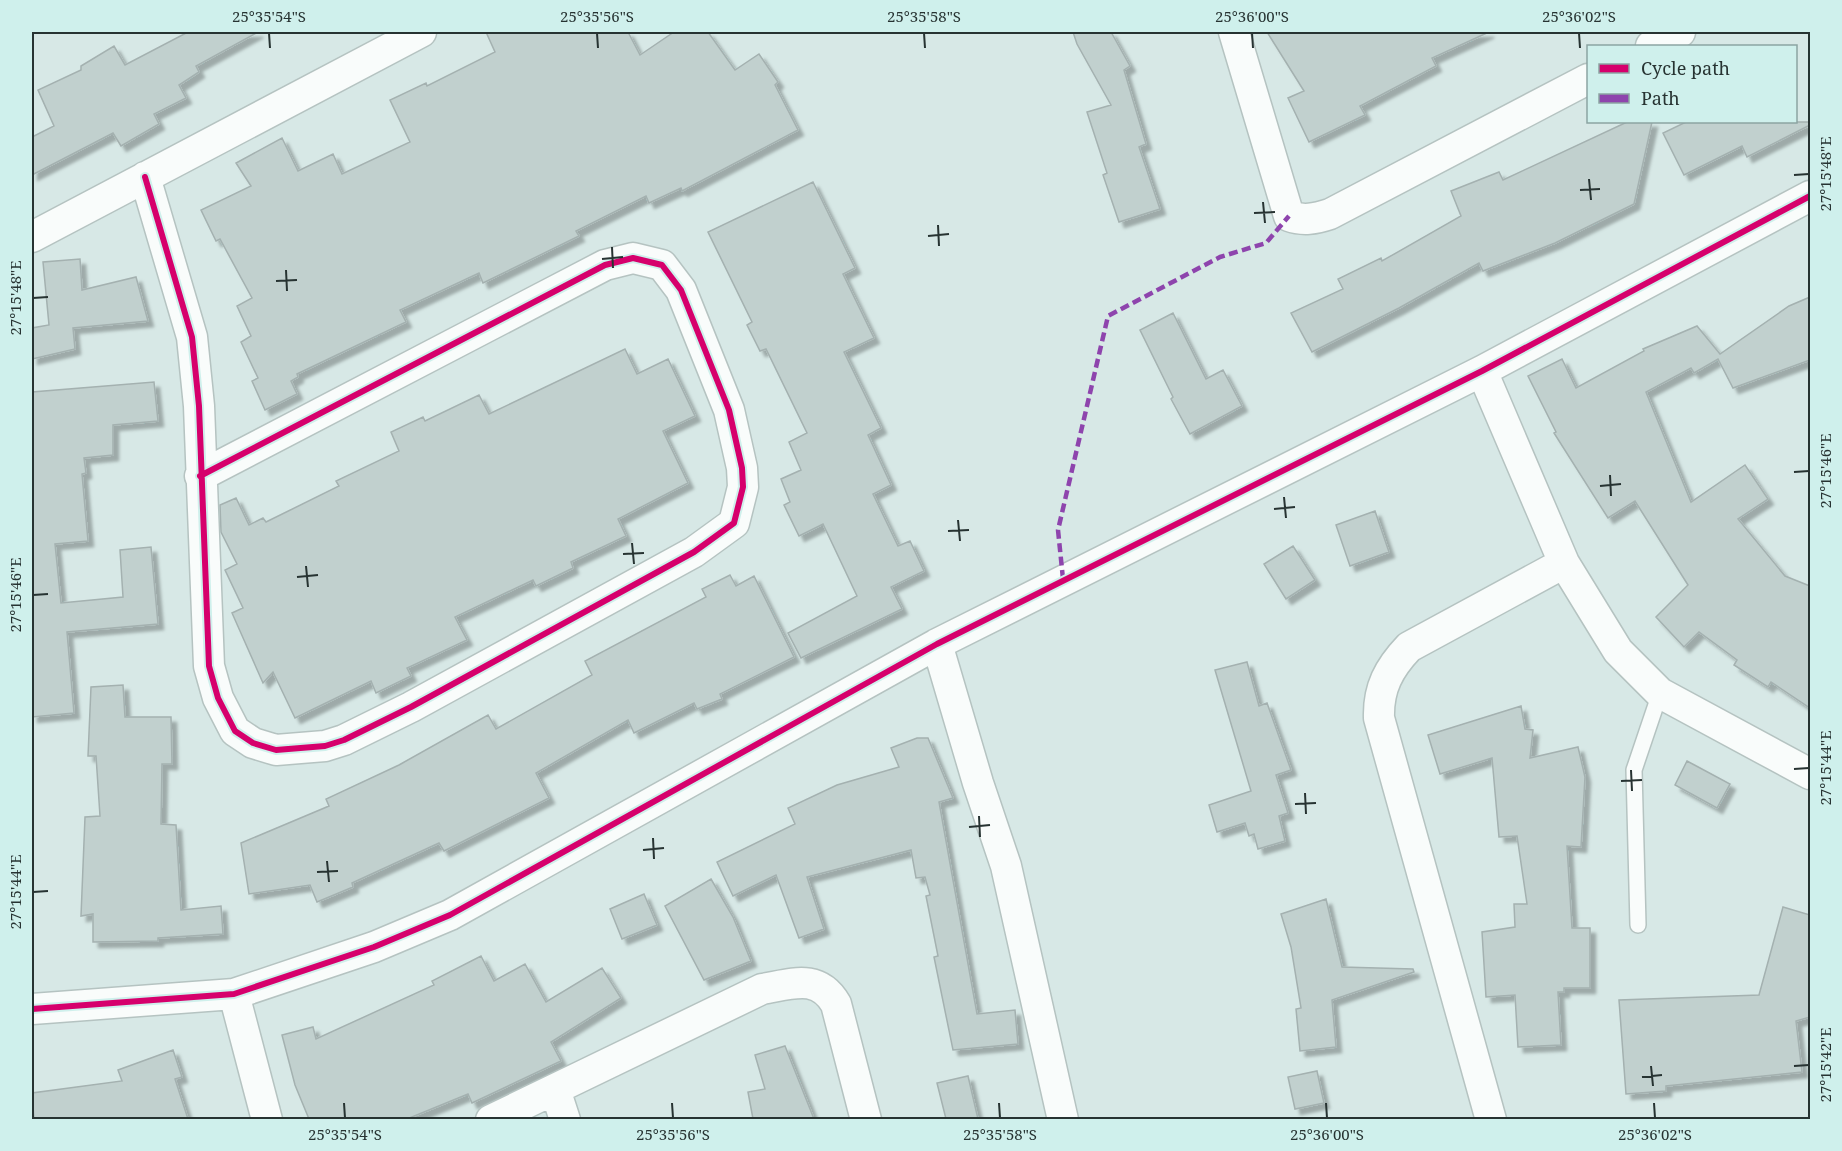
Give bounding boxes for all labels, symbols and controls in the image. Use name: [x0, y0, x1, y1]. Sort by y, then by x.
text: 25°35'54"S: [232, 6, 306, 26]
text: 25°35'56"S: [560, 6, 634, 26]
text: 25°35'58"S: [887, 6, 961, 26]
text: 25°36'00"S: [1215, 6, 1289, 26]
text: 25°36'02"S: [1542, 6, 1616, 26]
legend: [1587, 45, 1797, 123]
text: Cycle path: [1641, 56, 1730, 80]
text: Path: [1641, 86, 1680, 110]
text: 27°15'48"E: [1815, 136, 1835, 212]
text: 27°15'48"E: [5, 260, 25, 336]
text: 27°15'46"E: [1815, 433, 1835, 509]
text: 27°15'46"E: [5, 557, 25, 633]
text: 27°15'44"E: [1815, 730, 1835, 806]
text: 27°15'44"E: [5, 854, 25, 930]
text: 27°15'42"E: [1815, 1027, 1835, 1103]
text: 25°35'54"S: [308, 1124, 382, 1144]
text: 25°35'56"S: [636, 1124, 710, 1144]
text: 25°35'58"S: [963, 1124, 1037, 1144]
text: 25°36'00"S: [1290, 1124, 1364, 1144]
text: 25°36'02"S: [1618, 1124, 1692, 1144]

